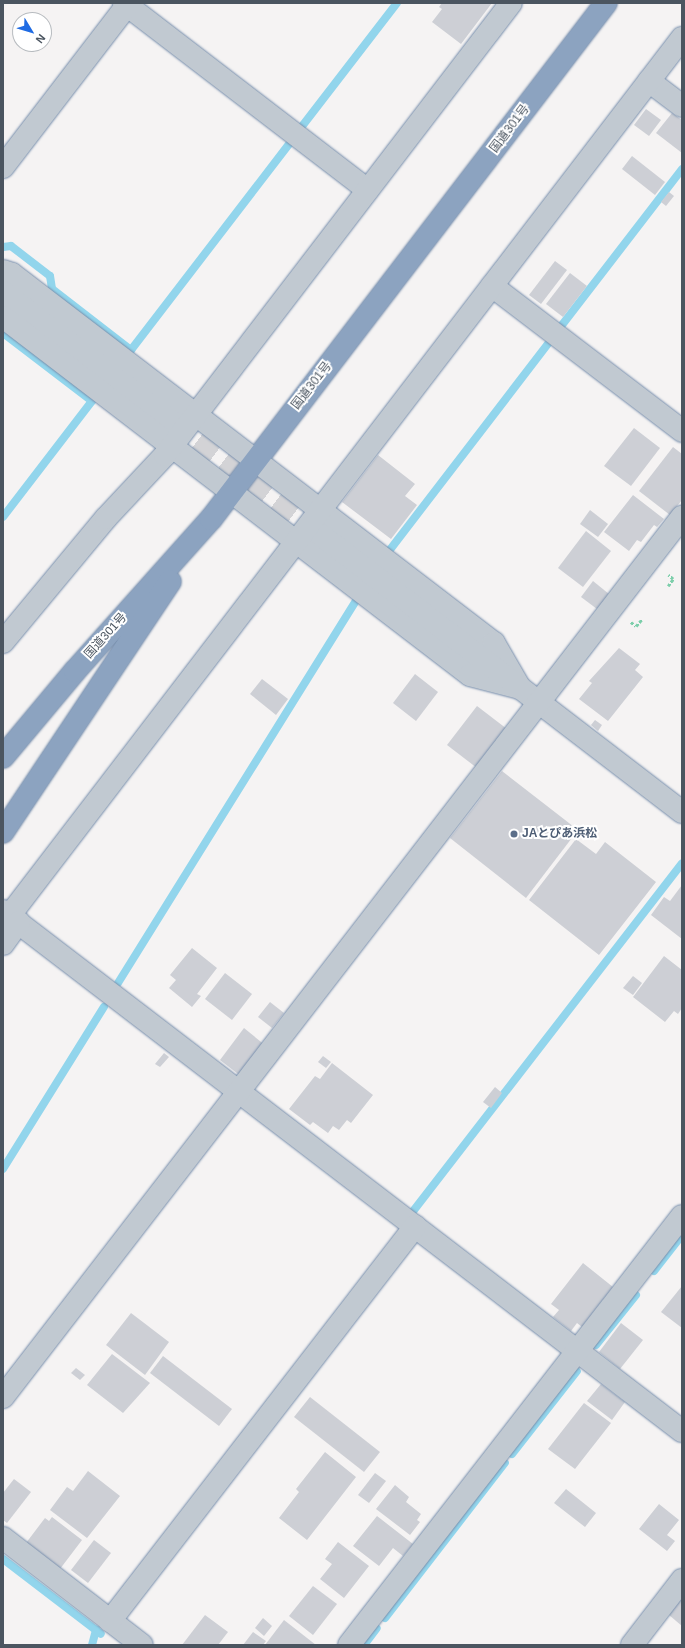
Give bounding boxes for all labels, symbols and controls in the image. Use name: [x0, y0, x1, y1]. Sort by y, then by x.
north arrow: [12, 12, 52, 52]
text: N: [33, 32, 48, 46]
street label: 国道301号: [487, 102, 533, 156]
street label: 国道301号: [289, 359, 335, 413]
street label: 国道301号: [82, 610, 130, 662]
place label: JAとぴあ浜松: [522, 827, 597, 841]
marker: JAとぴあ浜松: [509, 829, 519, 839]

